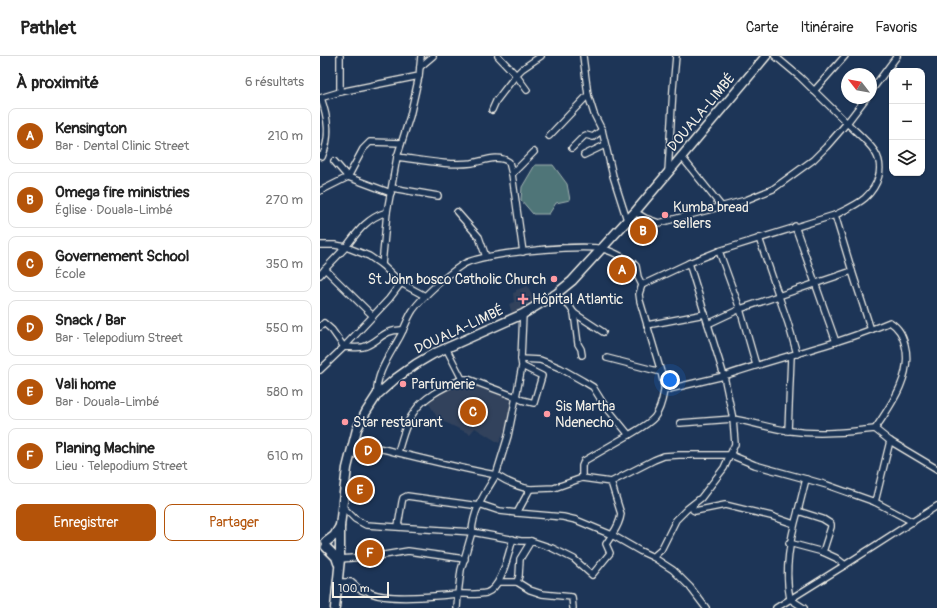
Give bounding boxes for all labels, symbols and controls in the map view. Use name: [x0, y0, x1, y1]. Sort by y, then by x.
text: Pathlet: [20, 16, 76, 40]
text: Carte: [746, 19, 778, 36]
text: Itinéraire: [800, 19, 853, 36]
text: Favoris: [875, 19, 917, 36]
north arrow: [841, 68, 877, 104]
map controls: [889, 68, 925, 176]
button: +: [889, 68, 925, 104]
street label: DOUALA-LIMBÉ: [663, 69, 739, 155]
text: À proximité: [16, 72, 99, 93]
text: 6 résultats: [245, 74, 304, 90]
button: −: [889, 104, 925, 140]
text: Kensington: [55, 119, 127, 138]
text: A: [26, 128, 34, 144]
text: 210 m: [267, 128, 303, 144]
text: Bar · Dental Clinic Street: [55, 138, 189, 154]
button: layers: [889, 140, 925, 176]
text: Omega fire ministries: [55, 183, 189, 202]
text: B: [26, 192, 34, 208]
text: 270 m: [266, 192, 303, 208]
place label: Kumba bread sellers: [673, 199, 749, 232]
text: Église · Douala-Limbé: [55, 202, 173, 218]
marker: Kumba bread sellers: [660, 210, 670, 220]
pin: B: [630, 216, 656, 246]
text: Governement School: [55, 247, 189, 266]
pin: A: [609, 255, 635, 285]
text: C: [26, 256, 34, 272]
text: 350 m: [265, 256, 303, 272]
text: École: [55, 266, 85, 282]
place label: St John bosco Catholic Church: [368, 271, 546, 288]
marker: St John bosco Catholic Church: [549, 274, 559, 284]
place label: Hôpital Atlantic: [532, 291, 623, 308]
marker: Hôpital Atlantic: [517, 293, 529, 305]
street label: DOUALA-LIMBÉ: [411, 300, 507, 358]
text: Snack / Bar: [55, 311, 126, 330]
text: D: [26, 320, 34, 336]
text: 550 m: [266, 320, 303, 336]
text: Bar · Telepodium Street: [55, 330, 183, 346]
your location: [660, 370, 680, 390]
text: Vali home: [55, 375, 116, 394]
place label: Parfumerie: [411, 376, 475, 393]
marker: Parfumerie: [398, 379, 408, 389]
text: E: [27, 384, 33, 400]
text: 580 m: [266, 384, 303, 400]
text: Bar · Douala-Limbé: [55, 394, 159, 410]
pin: C: [460, 397, 486, 427]
place label: Sis Martha Ndenecho: [555, 398, 615, 431]
marker: Sis Martha Ndenecho: [542, 409, 552, 419]
place label: Star restaurant: [353, 414, 443, 431]
marker: Star restaurant: [340, 417, 350, 427]
pin: D: [355, 436, 381, 466]
text: Planing Machine: [55, 439, 155, 458]
text: F: [26, 448, 34, 464]
text: 610 m: [267, 448, 303, 464]
text: Lieu · Telepodium Street: [55, 458, 187, 474]
pin: E: [347, 475, 373, 505]
button: Enregistrer: [16, 504, 156, 541]
button: Partager: [164, 504, 304, 541]
pin: F: [357, 538, 383, 568]
scale bar: [332, 580, 389, 599]
text: 100 m: [338, 582, 369, 595]

